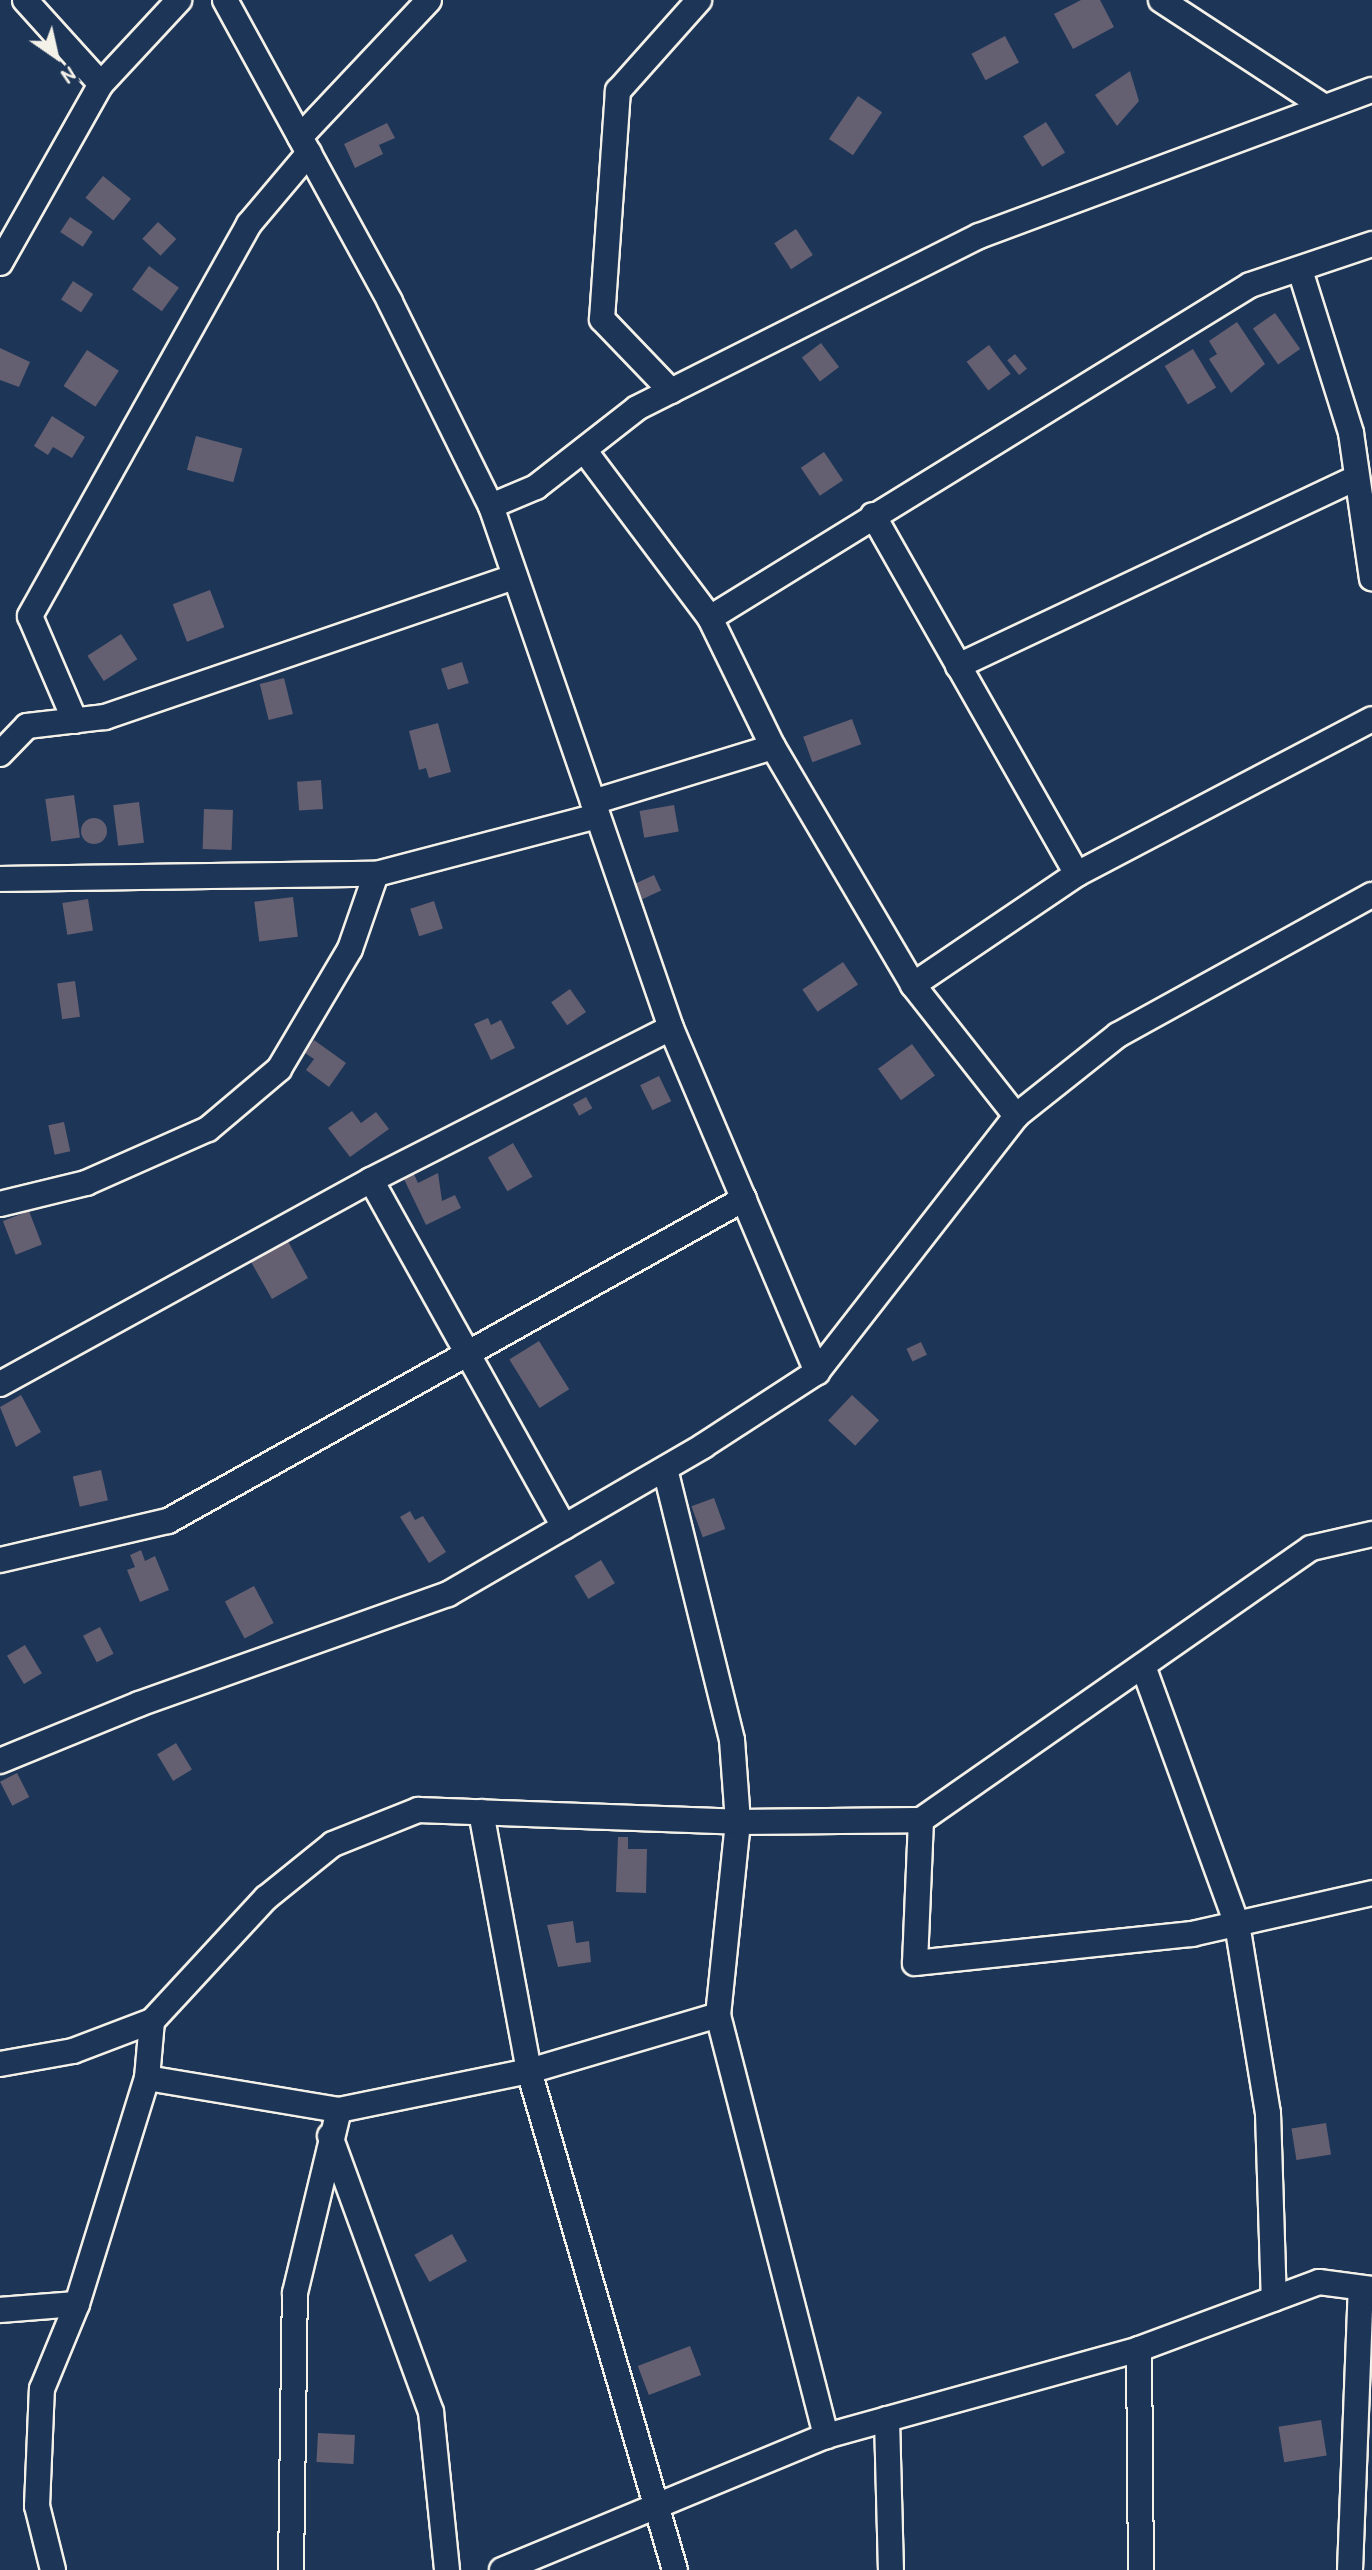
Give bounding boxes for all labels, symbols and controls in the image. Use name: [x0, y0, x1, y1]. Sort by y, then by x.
north arrow: [16, 16, 96, 96]
text: N: [56, 60, 83, 92]

